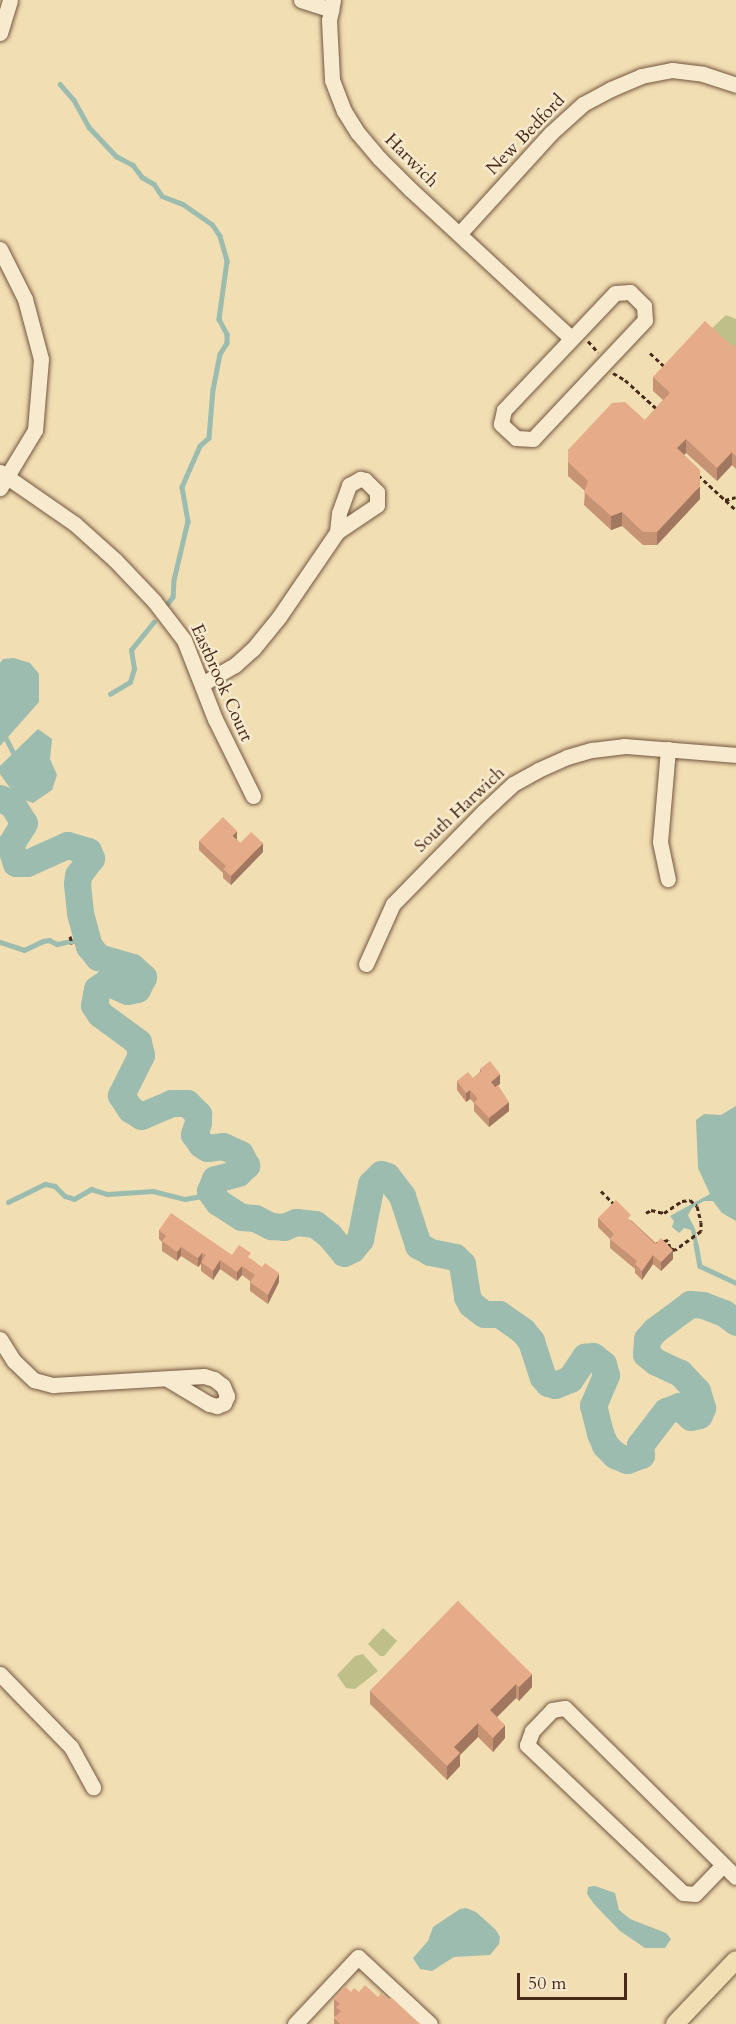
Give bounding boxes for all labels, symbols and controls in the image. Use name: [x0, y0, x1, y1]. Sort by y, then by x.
street label: New Bedford: [482, 90, 570, 180]
street label: Harwich: [380, 130, 442, 192]
street label: Eastbrook Court: [185, 621, 257, 745]
street label: South Harwich: [410, 763, 510, 857]
scale bar: [520, 1961, 630, 1999]
text: 50 m: [528, 1971, 567, 1996]

